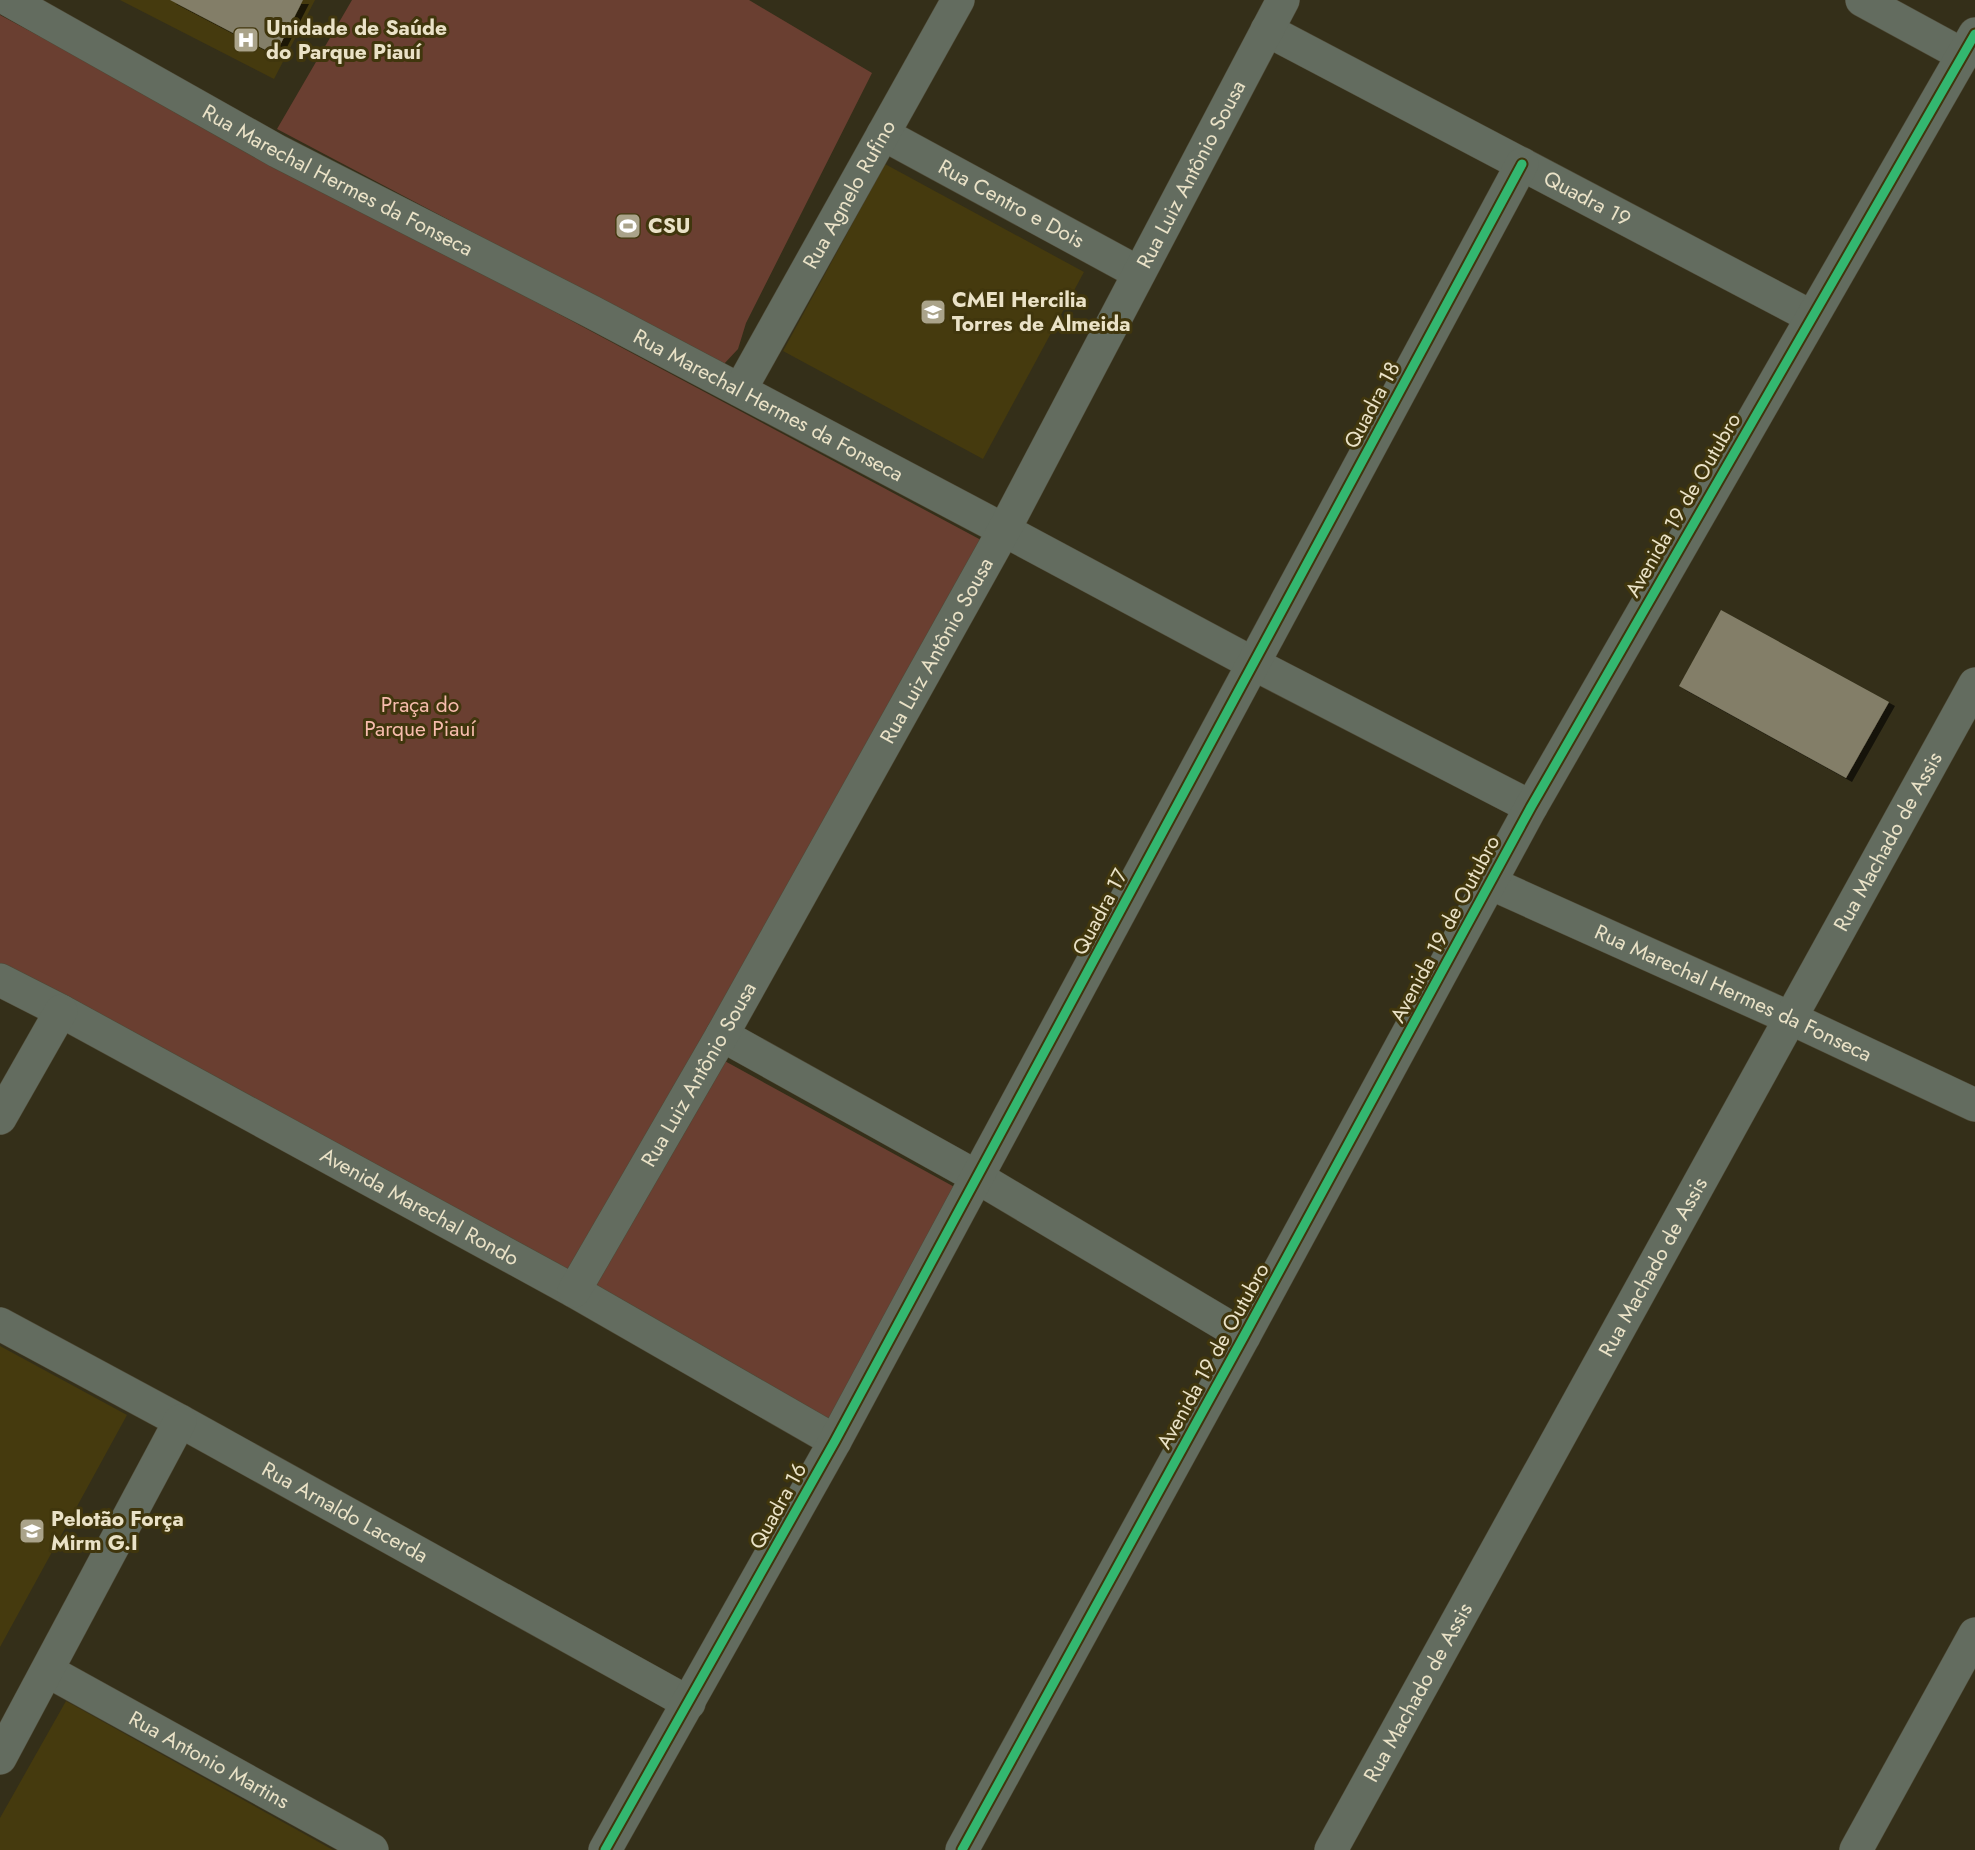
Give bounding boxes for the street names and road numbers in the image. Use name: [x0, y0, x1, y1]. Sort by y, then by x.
street label: Rua Luiz Antônio Sousa: [1129, 75, 1253, 274]
street label: Rua Marechal Hermes da Fonseca: [197, 97, 478, 264]
street label: Rua Agnelo Rufino: [796, 115, 903, 274]
street label: Rua Centro e Dois: [933, 152, 1090, 256]
street label: Quadra 19: [1538, 163, 1636, 234]
street label: Rua Marechal Hermes da Fonseca: [628, 322, 909, 489]
street label: Quadra 18: [1337, 356, 1407, 454]
street label: Avenida 19 de Outubro: [1618, 407, 1748, 603]
street label: Rua Luiz Antônio Sousa: [873, 552, 1001, 749]
street label: Rua Machado de Assis: [1826, 746, 1950, 937]
street label: Avenida 19 de Outubro: [1383, 830, 1507, 1028]
street label: Quadra 17: [1065, 864, 1135, 960]
street label: Rua Marechal Hermes da Fonseca: [1590, 917, 1877, 1069]
street label: Rua Luiz Antônio Sousa: [634, 976, 764, 1173]
street label: Avenida Marechal Rondo: [315, 1140, 524, 1273]
street label: Rua Machado de Assis: [1591, 1172, 1715, 1362]
street label: Avenida 19 de Outubro: [1149, 1258, 1277, 1454]
street label: Rua Arnaldo Lacerda: [256, 1454, 433, 1571]
street label: Quadra 16: [742, 1457, 814, 1555]
street label: Rua Machado de Assis: [1356, 1597, 1480, 1788]
street label: Rua Antonio Martins: [123, 1704, 295, 1816]

